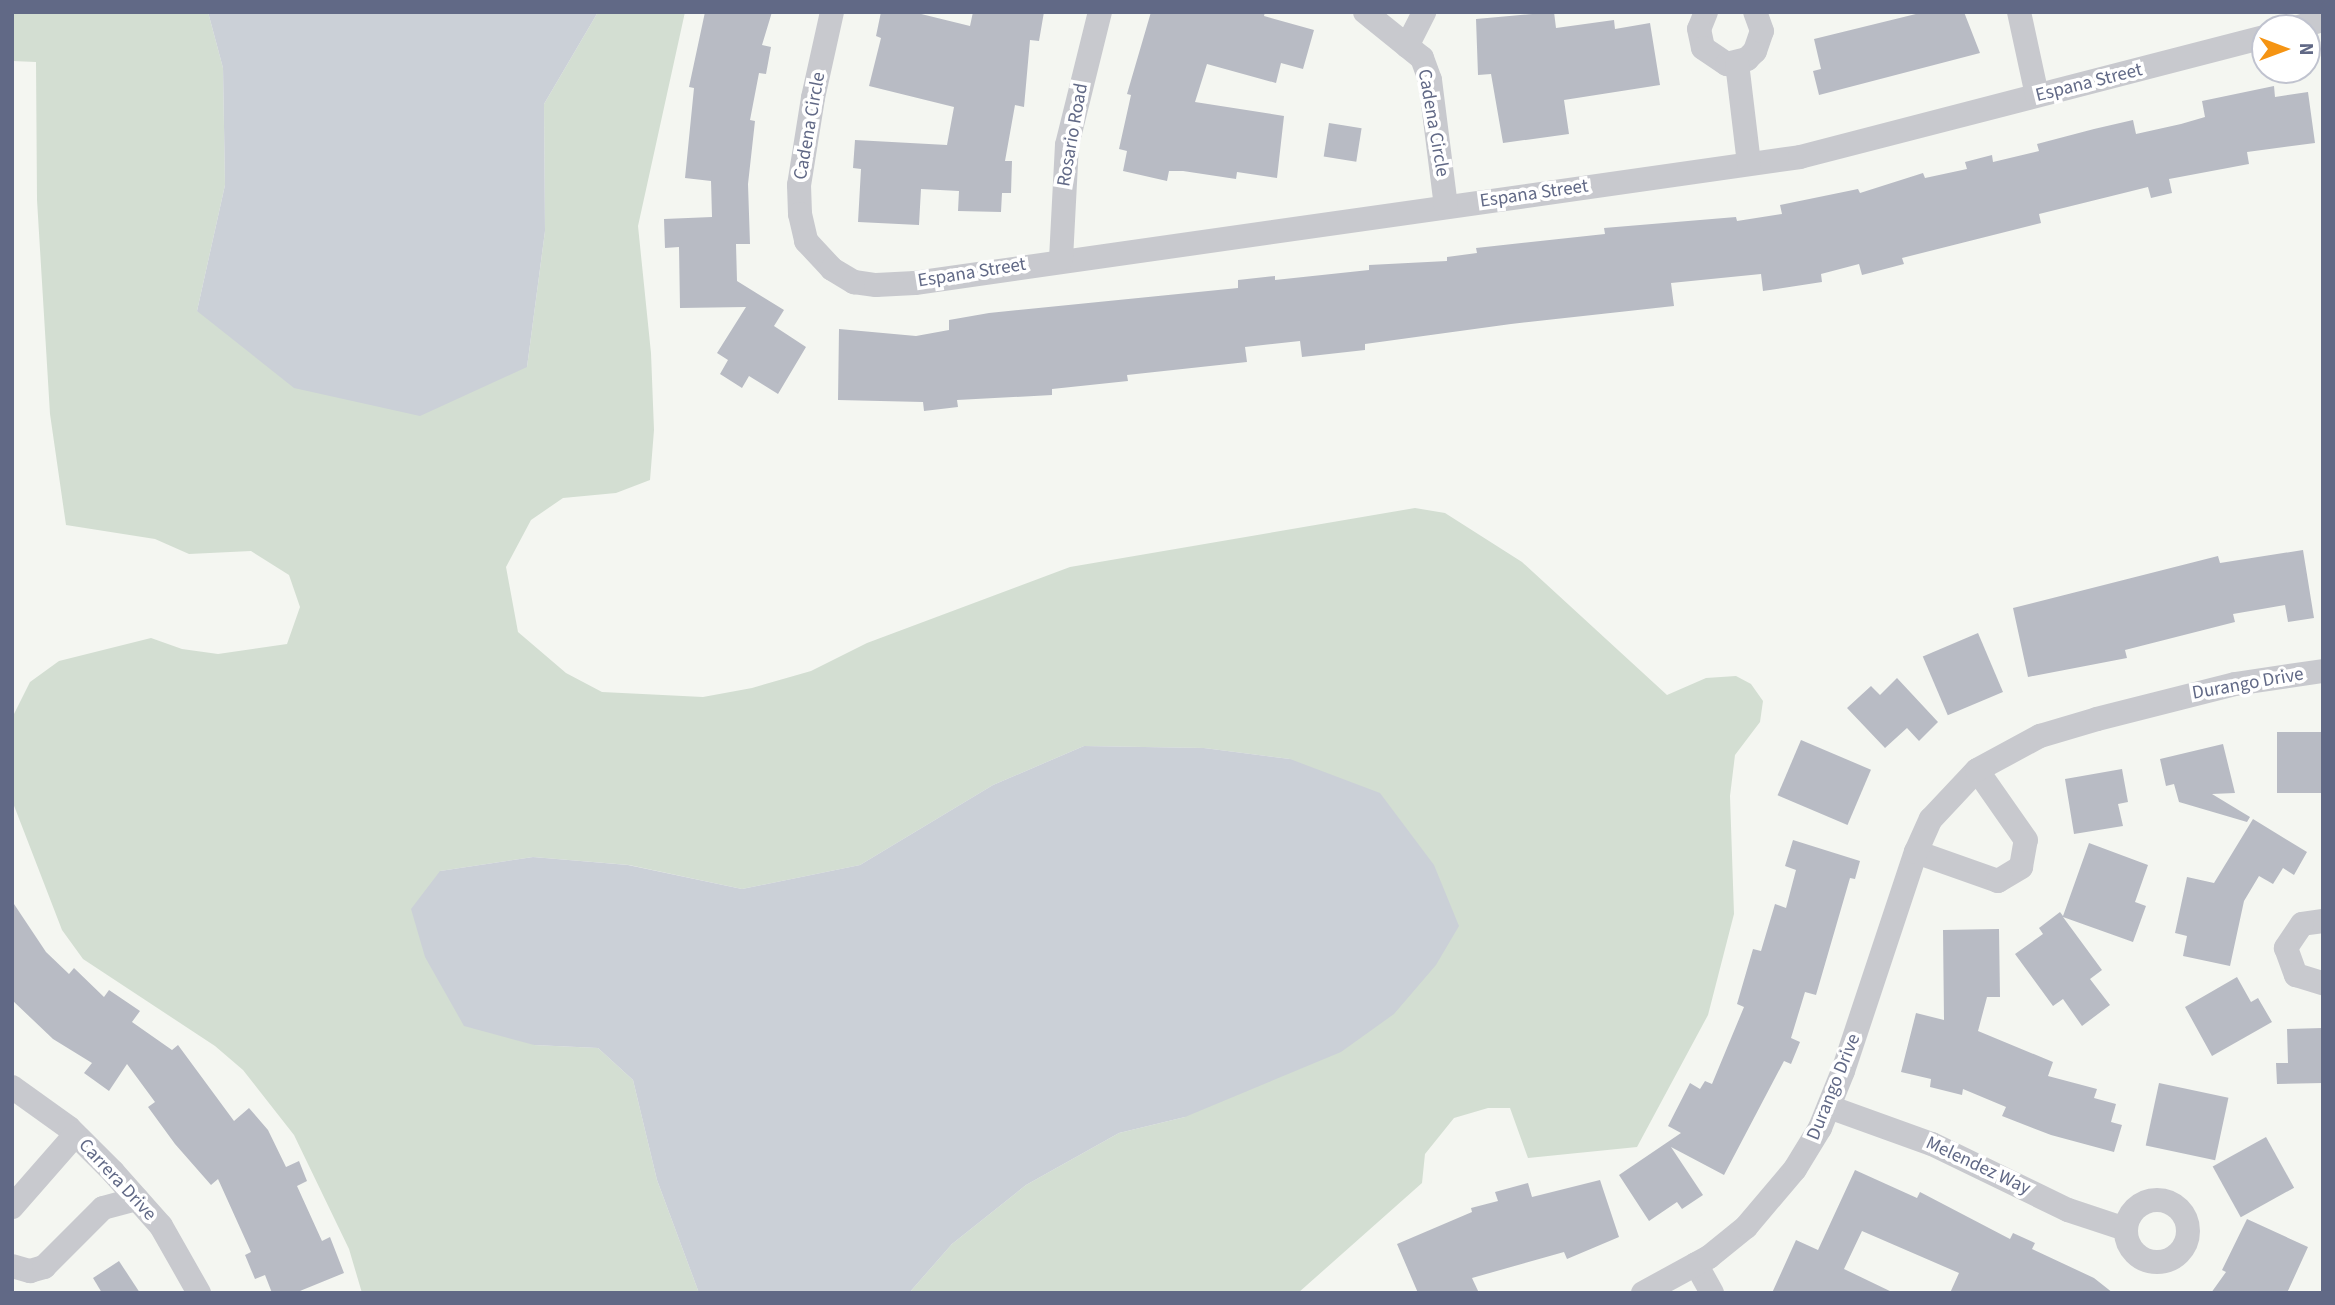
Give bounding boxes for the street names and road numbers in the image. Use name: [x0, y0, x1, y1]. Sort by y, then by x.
street label: Espana Street: [2033, 59, 2145, 107]
street label: Cadena Circle: [1412, 67, 1454, 179]
street label: Cadena Circle: [789, 70, 831, 182]
street label: Rosario Road: [1053, 82, 1093, 188]
street label: Espana Street: [1478, 175, 1590, 213]
street label: Espana Street: [916, 253, 1028, 293]
street label: Durango Drive: [2191, 663, 2305, 705]
street label: Durango Drive: [1802, 1030, 1866, 1144]
street label: Melendez Way: [1922, 1132, 2034, 1200]
street label: Carrera Drive: [73, 1134, 161, 1226]

